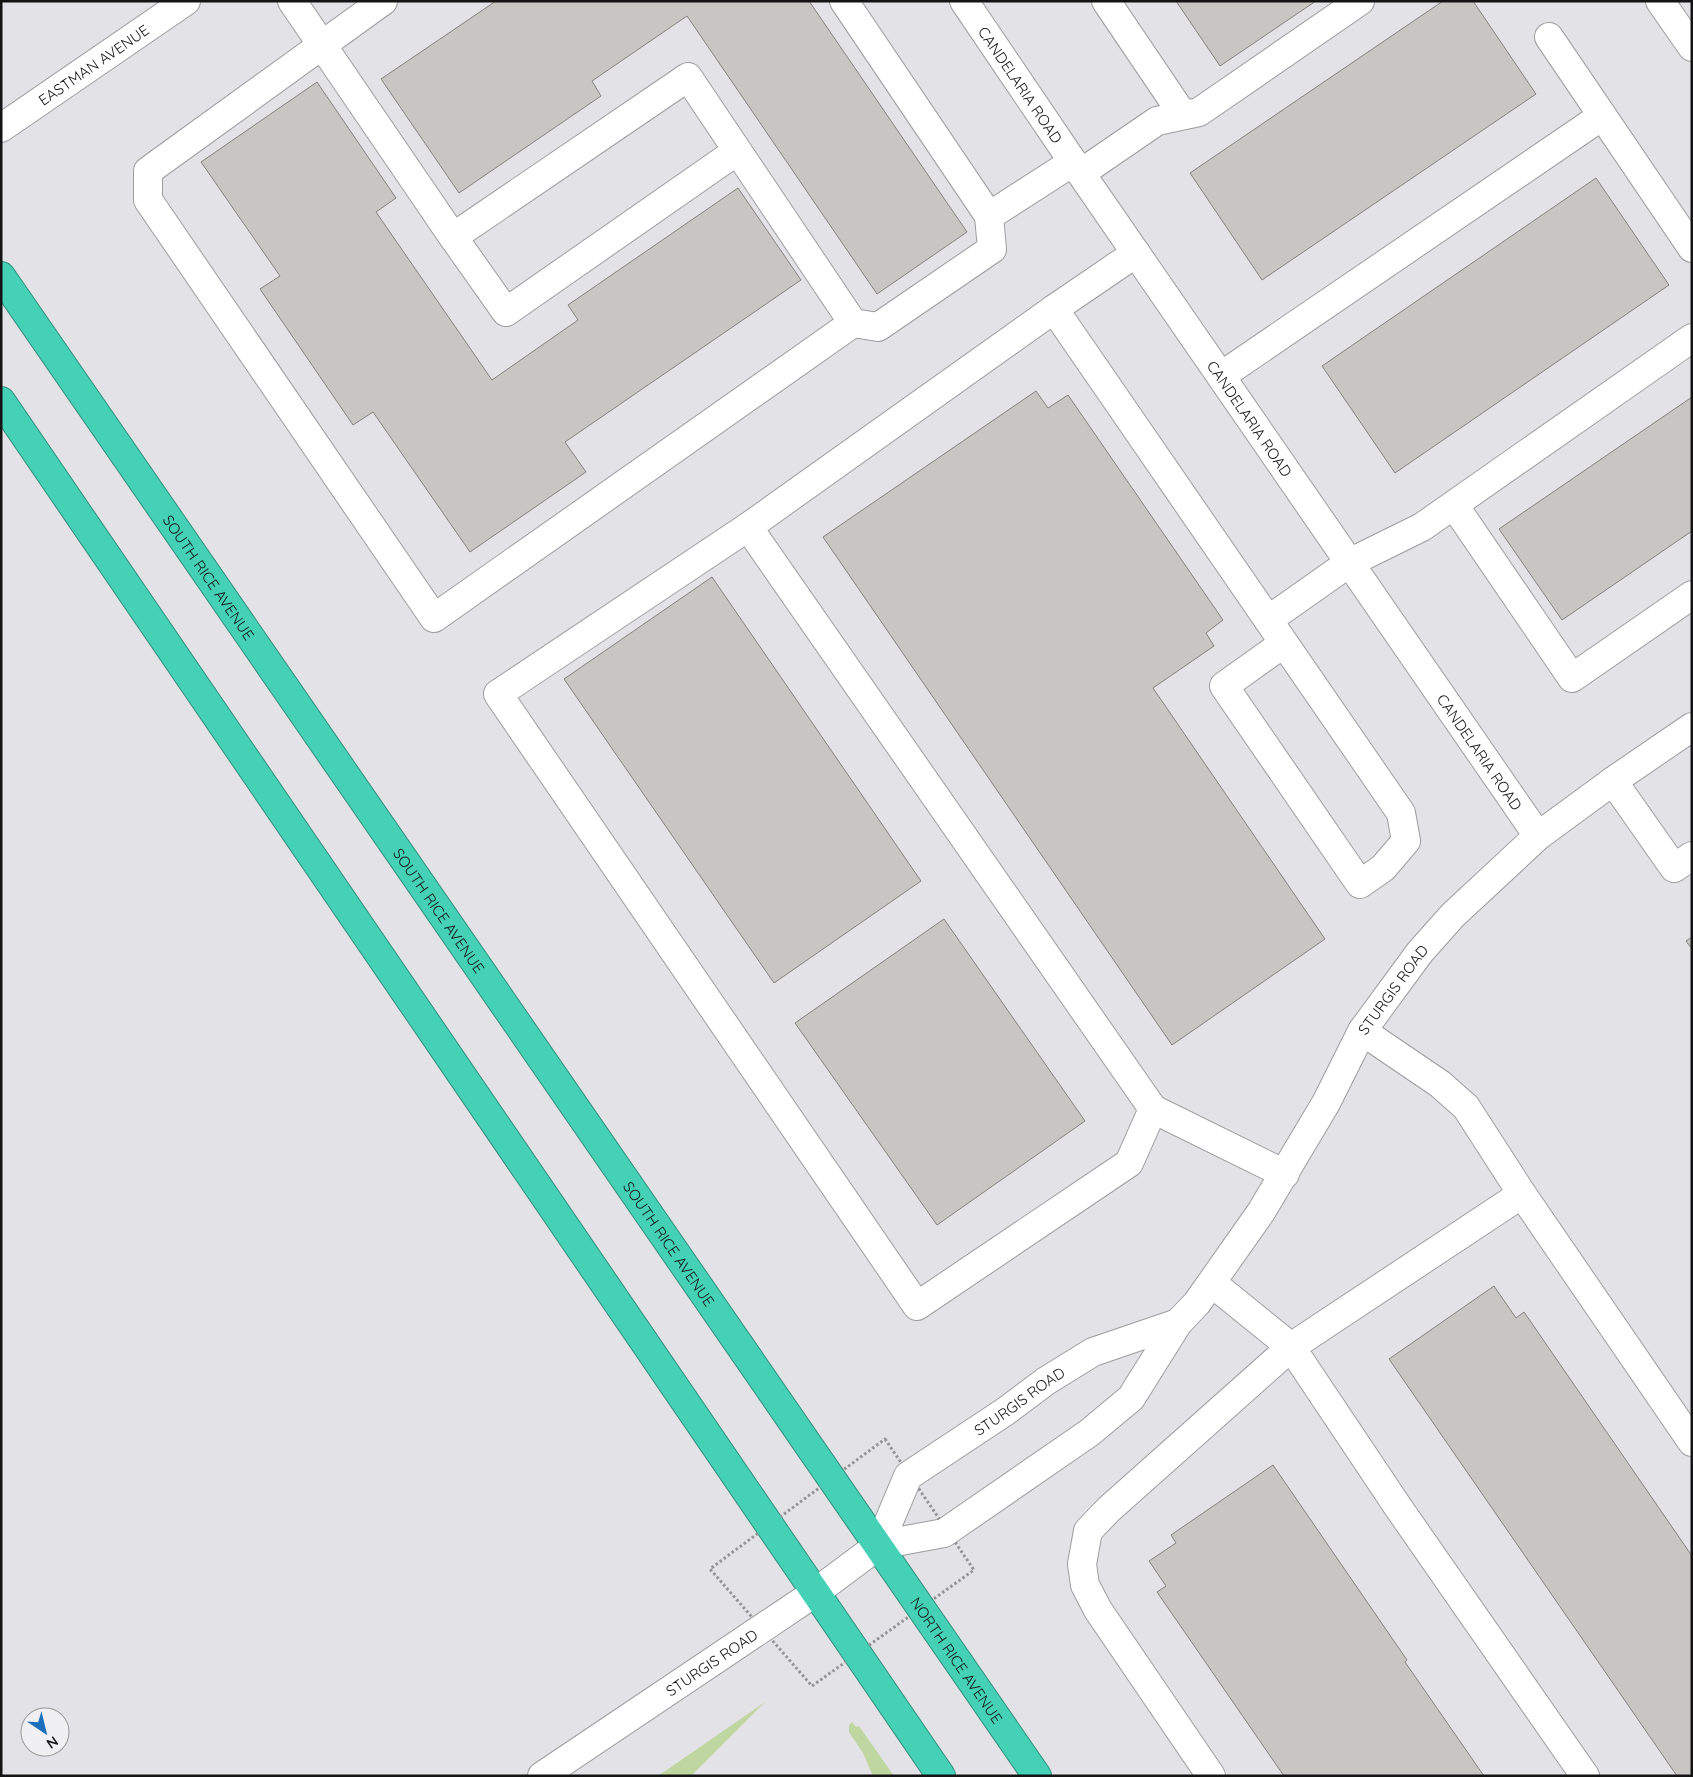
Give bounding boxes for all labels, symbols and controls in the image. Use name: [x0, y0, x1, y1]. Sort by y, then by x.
street label: EASTMAN AVENUE: [34, 20, 152, 109]
street label: CANDELARIA ROAD: [974, 23, 1067, 147]
street label: CANDELARIA ROAD: [1203, 357, 1297, 480]
street label: SOUTH RICE AVENUE: [159, 511, 259, 643]
street label: CANDELARIA ROAD: [1433, 690, 1527, 814]
street label: SOUTH RICE AVENUE: [389, 844, 489, 977]
street label: STURGIS ROAD: [1353, 940, 1432, 1038]
street label: SOUTH RICE AVENUE: [619, 1177, 719, 1310]
street label: STURGIS ROAD: [970, 1362, 1068, 1439]
street label: NORTH RICE AVENUE: [907, 1593, 1007, 1727]
street label: STURGIS ROAD: [662, 1625, 761, 1700]
north arrow: [20, 1707, 70, 1757]
text: N: [43, 1732, 62, 1753]

